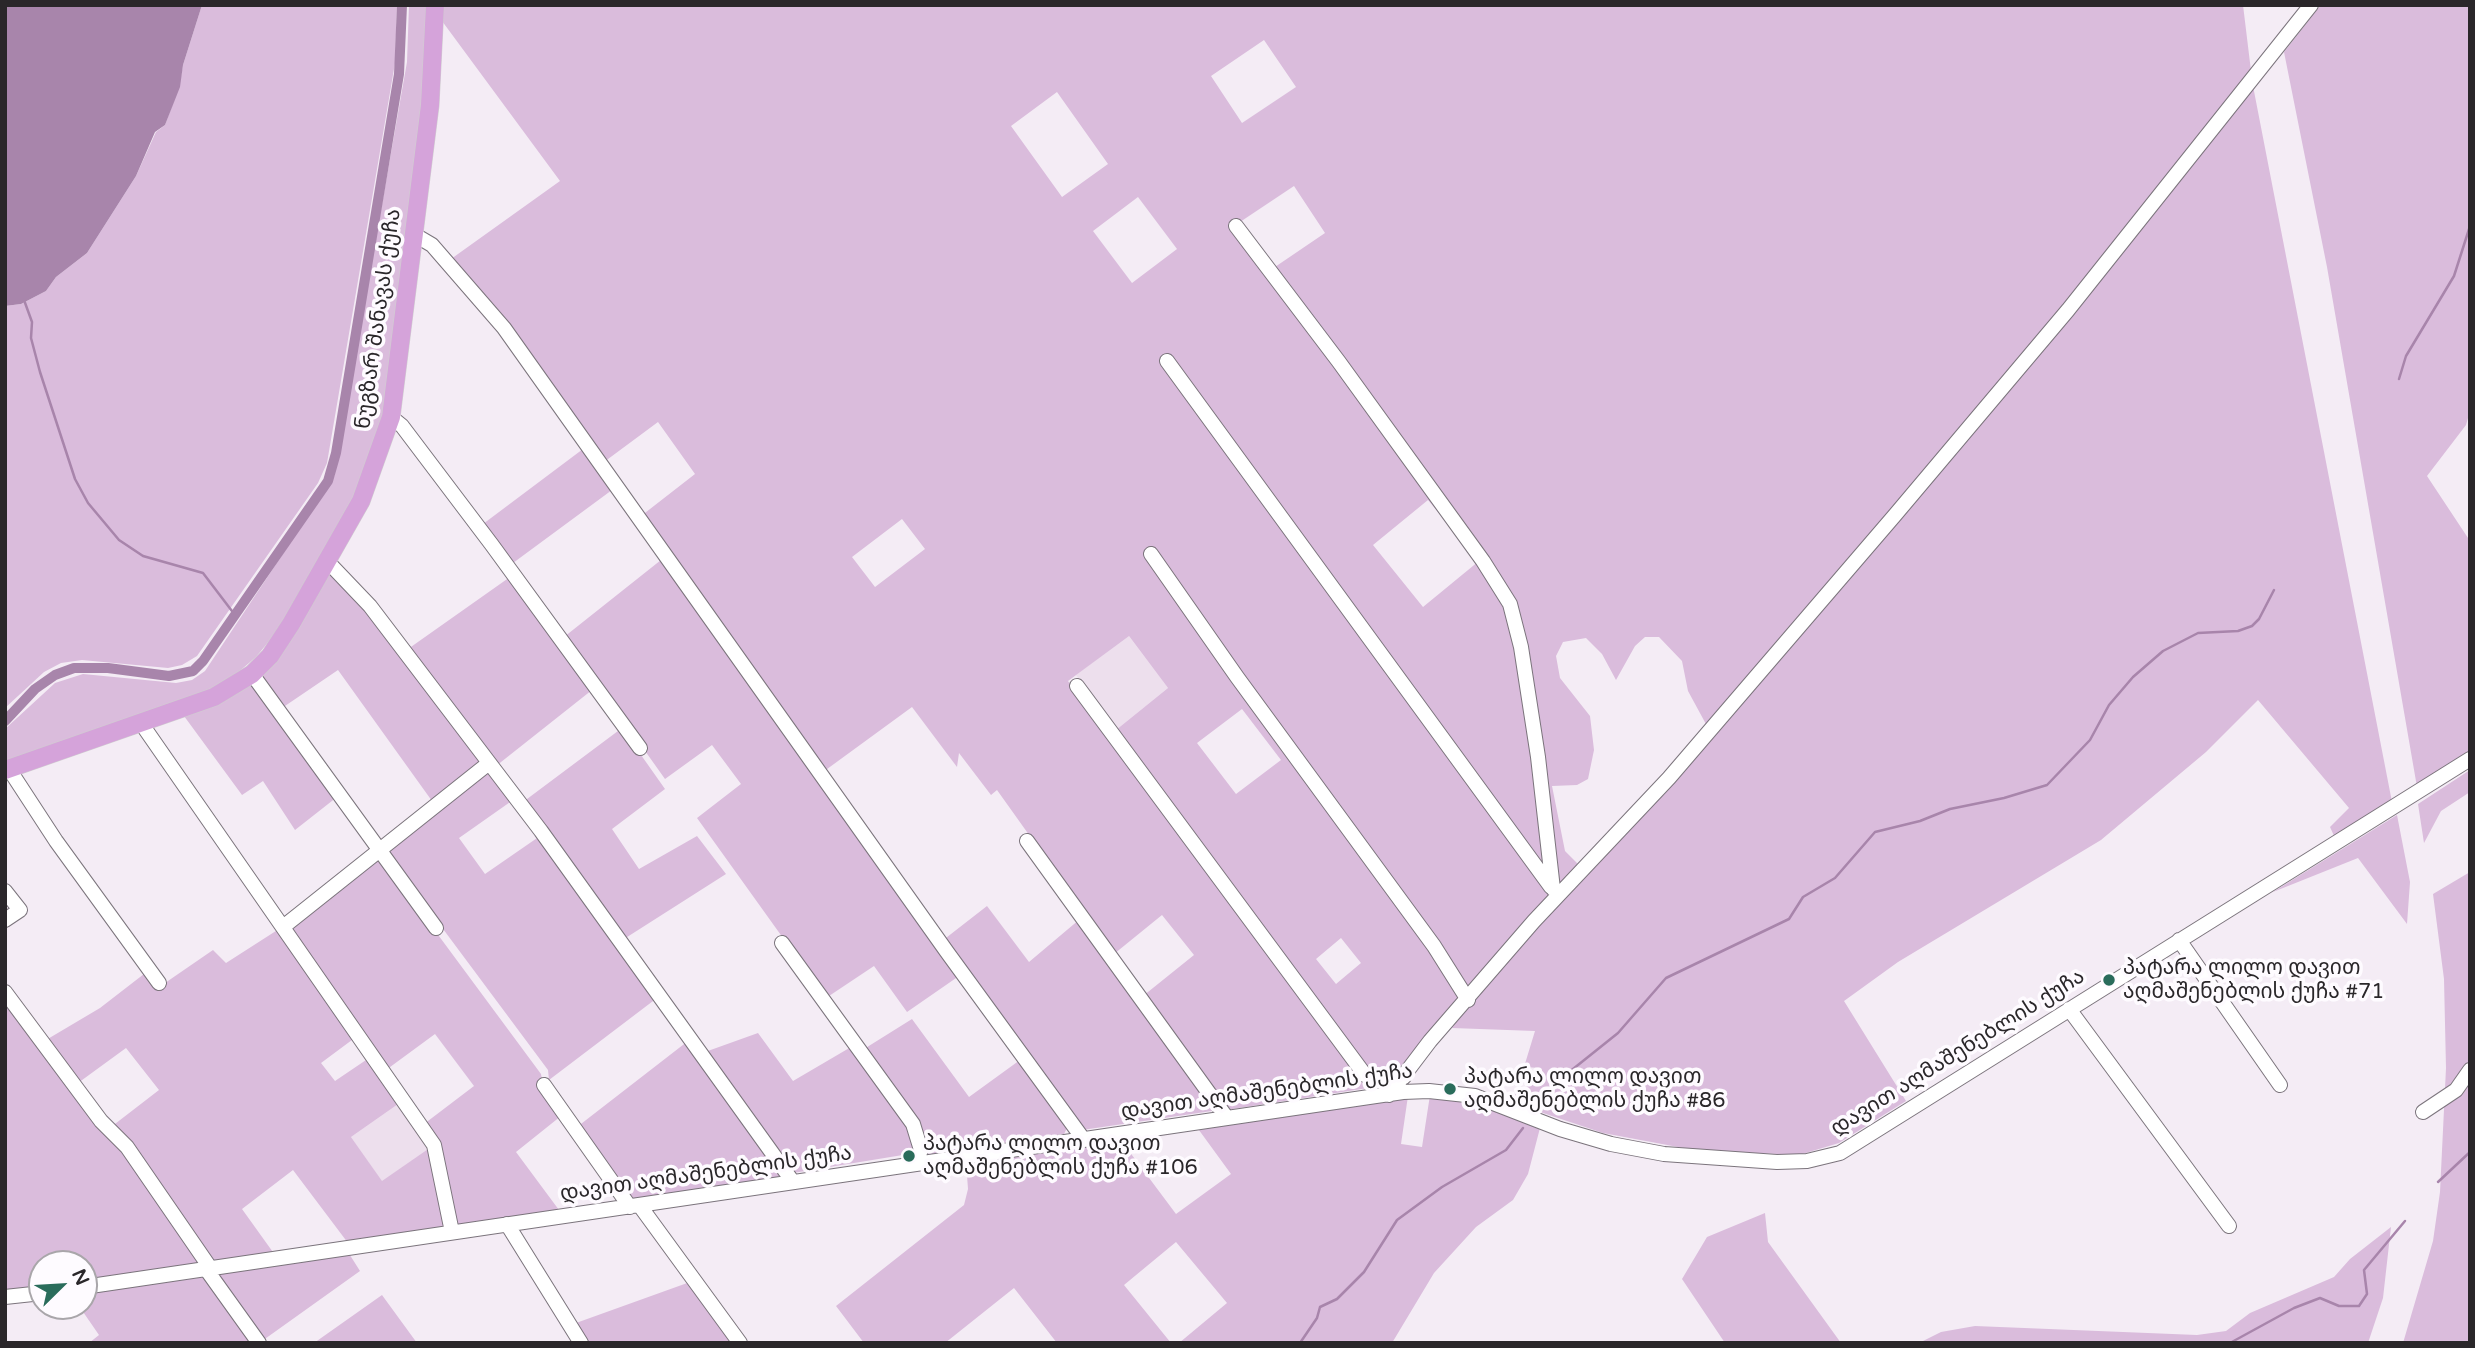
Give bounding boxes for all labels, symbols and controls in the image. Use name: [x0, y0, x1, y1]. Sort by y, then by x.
street label: ნუგზარ შანავას ქუჩა: [351, 207, 407, 431]
place label: პატარა ლილო დავით აღმაშენებლის ქუჩა #71: [2123, 955, 2384, 1005]
street label: დავით აღმაშენებლის ქუჩა: [1826, 964, 2090, 1142]
marker: პატარა ლილო დავით აღმაშენებლის ქუჩა #71: [2101, 972, 2117, 988]
street label: დავით აღმაშენებლის ქუჩა: [1119, 1059, 1415, 1125]
place label: პატარა ლილო დავით აღმაშენებლის ქუჩა #86: [1464, 1064, 1725, 1114]
marker: პატარა ლილო დავით აღმაშენებლის ქუჩა #86: [1442, 1081, 1458, 1097]
place label: პატარა ლილო დავით აღმაშენებლის ქუჩა #106: [923, 1131, 1198, 1181]
street label: დავით აღმაშენებლის ქუჩა: [558, 1141, 854, 1207]
marker: პატარა ლილო დავით აღმაშენებლის ქუჩა #106: [901, 1148, 917, 1164]
north arrow: [28, 1250, 98, 1320]
text: N: [67, 1266, 94, 1289]

